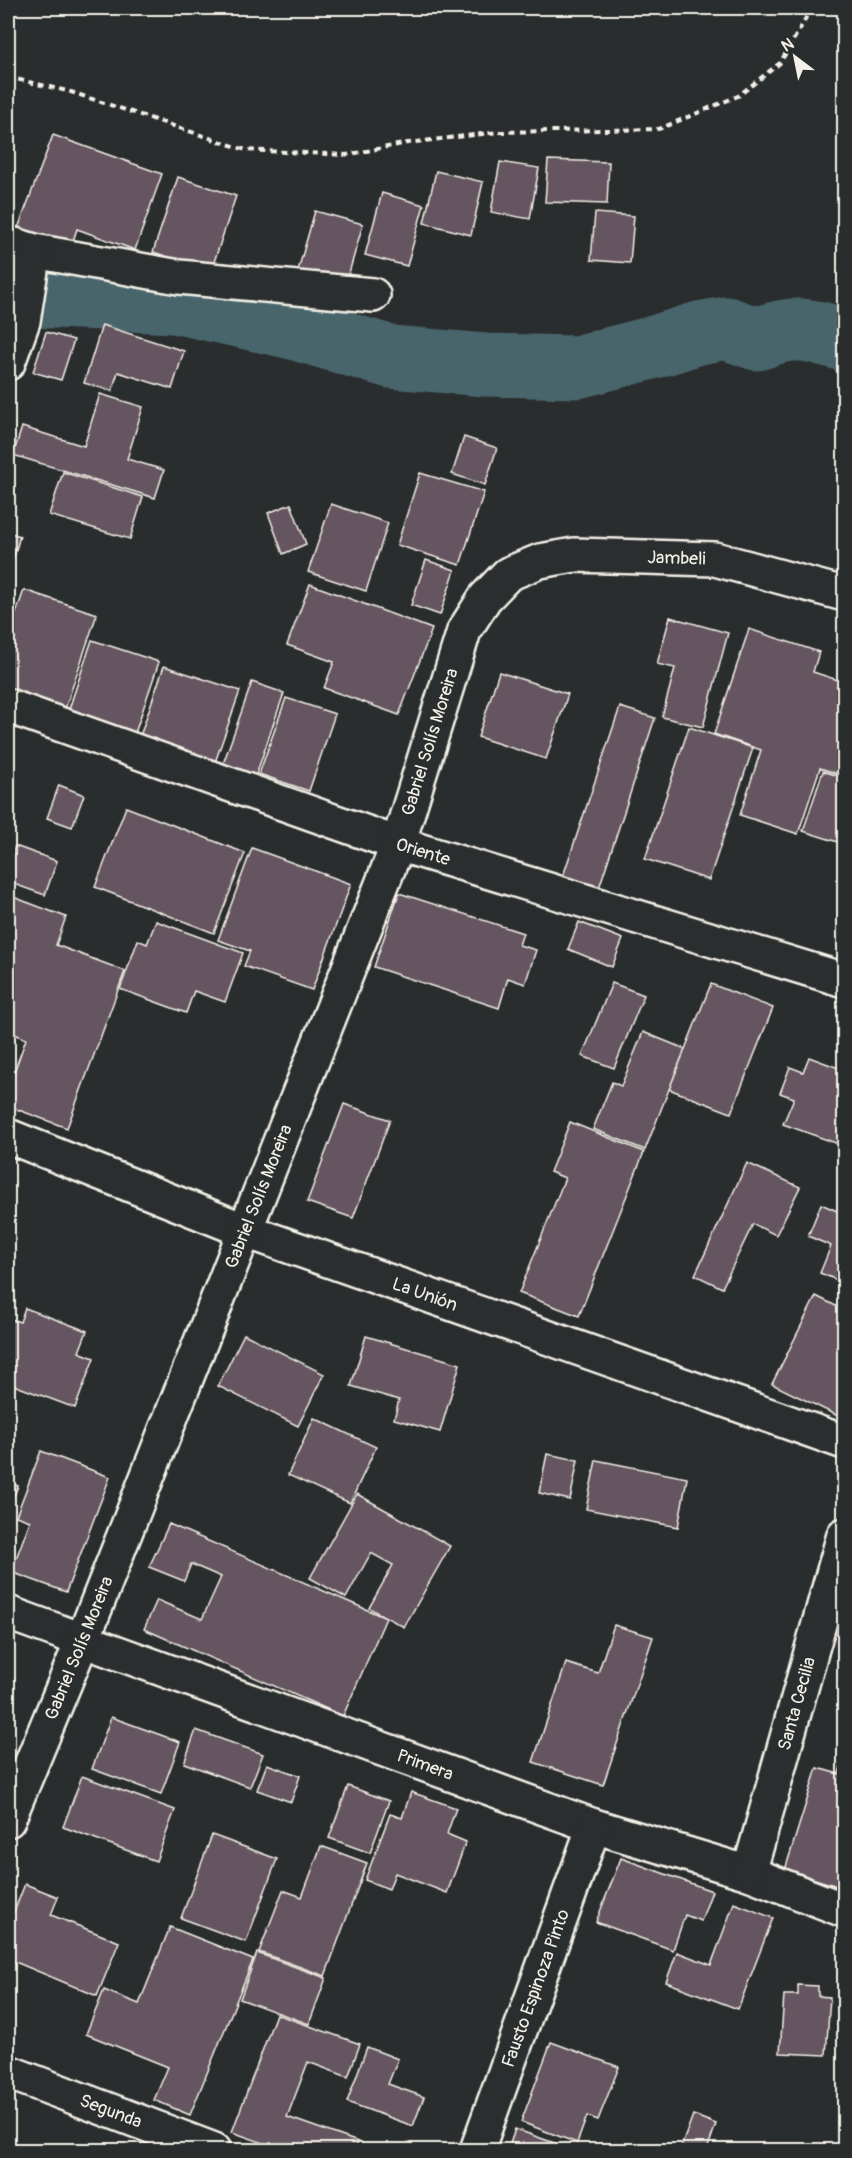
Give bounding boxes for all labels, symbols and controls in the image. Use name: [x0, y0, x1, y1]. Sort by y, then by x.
north arrow: [765, 27, 825, 87]
text: N: [778, 34, 798, 56]
street label: Jambeli: [647, 546, 706, 571]
street label: Gabriel Solís Moreira: [397, 666, 464, 818]
street label: Oriente: [393, 833, 453, 871]
street label: Gabriel Solís Moreira: [220, 1121, 298, 1272]
street label: La Unión: [389, 1272, 461, 1317]
street label: Gabriel Solís Moreira: [40, 1573, 119, 1723]
street label: Santa Cecilia: [773, 1654, 821, 1753]
street label: Primera: [394, 1744, 457, 1786]
street label: Fausto Espinoza Pinto: [497, 1906, 575, 2071]
street label: Segunda: [76, 2089, 145, 2134]

